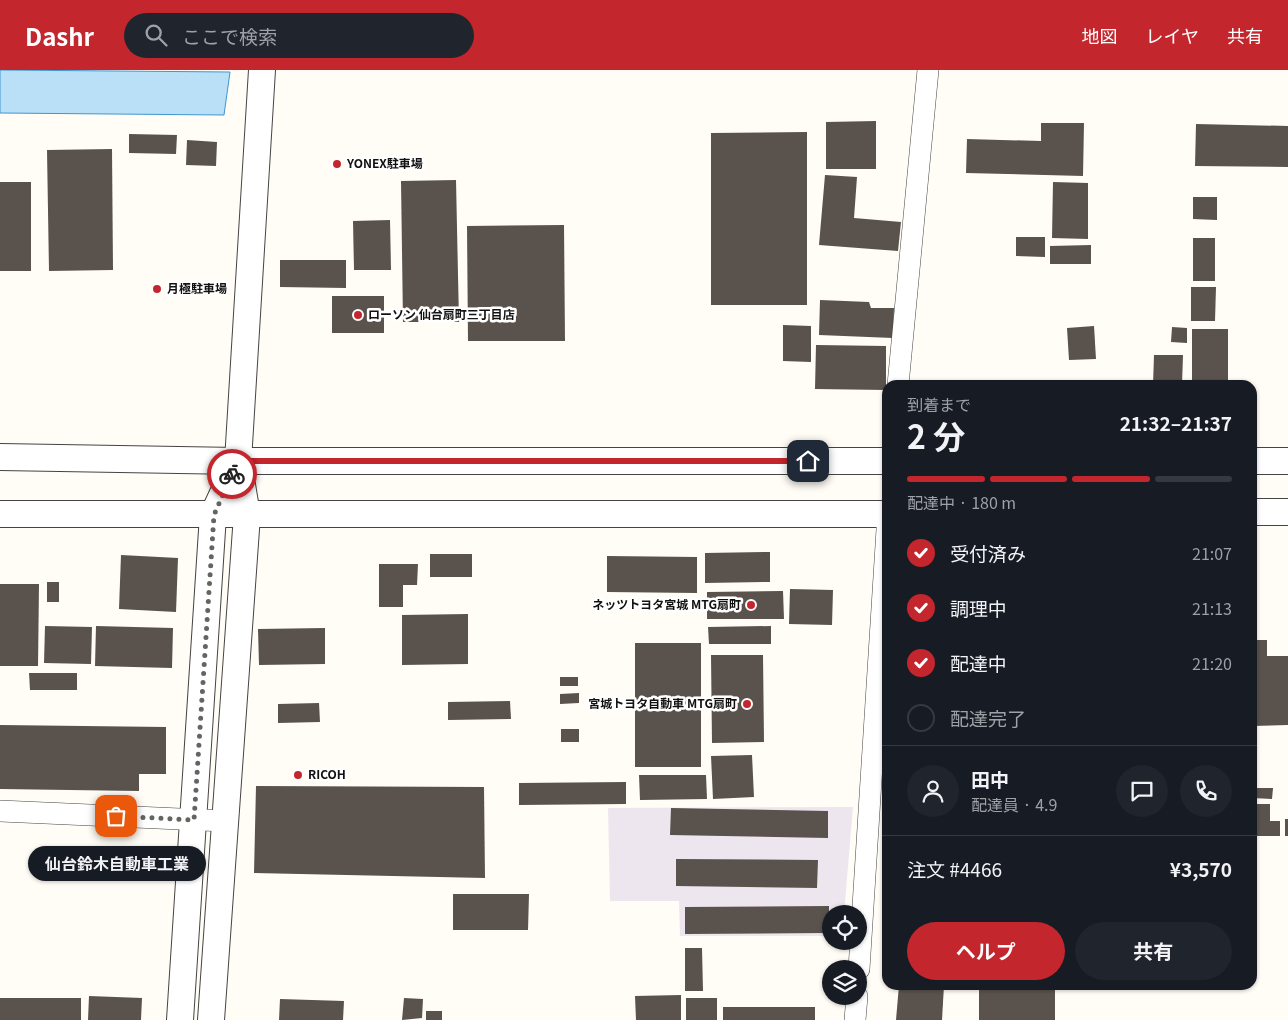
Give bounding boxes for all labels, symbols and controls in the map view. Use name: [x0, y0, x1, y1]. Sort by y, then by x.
search box: [124, 13, 474, 58]
text: Dashr: [25, 18, 94, 53]
icon: search: [142, 21, 170, 49]
text: ここで検索: [182, 22, 277, 49]
text: 地図: [1082, 22, 1118, 48]
text: レイヤ: [1146, 22, 1199, 48]
text: 共有: [1227, 22, 1263, 48]
place label: YONEX駐車場: [346, 154, 423, 171]
marker: YONEX駐車場: [331, 158, 343, 170]
place label: 月極駐車場: [167, 279, 227, 296]
marker: 月極駐車場: [151, 283, 163, 295]
place label: ローソン 仙台扇町三丁目店: [368, 305, 515, 322]
marker: ローソン 仙台扇町三丁目店: [352, 309, 364, 321]
text: 到着まで: [907, 392, 971, 416]
text: 21:32–21:37: [1120, 409, 1232, 436]
text: 2 分: [907, 412, 965, 458]
pin: [787, 440, 829, 482]
icon: home: [794, 447, 822, 475]
courier: [207, 449, 257, 499]
icon: bike: [218, 460, 246, 488]
text: 配達中 · 180 m: [907, 490, 1016, 514]
icon: check: [907, 539, 935, 567]
text: 受付済み: [950, 539, 1026, 566]
text: 21:07: [1192, 541, 1232, 565]
icon: check: [907, 594, 935, 622]
text: 調理中: [950, 594, 1007, 621]
place label: ネッツトヨタ宮城 MTG扇町: [592, 595, 741, 612]
text: 21:13: [1192, 596, 1232, 620]
marker: ネッツトヨタ宮城 MTG扇町: [745, 599, 757, 611]
icon: check: [907, 649, 935, 677]
text: 配達中: [950, 649, 1007, 676]
text: 21:20: [1192, 651, 1232, 675]
place label: 宮城トヨタ自動車 MTG扇町: [588, 694, 737, 711]
marker: 宮城トヨタ自動車 MTG扇町: [741, 698, 753, 710]
text: 配達完了: [950, 704, 1026, 731]
place label: RICOH: [308, 765, 346, 782]
button: person: [907, 765, 959, 817]
text: 田中: [971, 765, 1009, 792]
button: chat: [1116, 765, 1168, 817]
button: phone: [1180, 765, 1232, 817]
marker: RICOH: [292, 769, 304, 781]
text: 配達員 · 4.9: [971, 792, 1057, 816]
pin: [95, 795, 137, 837]
icon: bag: [102, 802, 130, 830]
callout: 仙台鈴木自動車工業: [27, 846, 205, 881]
text: 仙台鈴木自動車工業: [45, 851, 189, 875]
text: 注文 #4466: [907, 855, 1002, 882]
text: ¥3,570: [1170, 855, 1232, 882]
map controls: [822, 905, 867, 1005]
button: locate: [822, 905, 867, 950]
button: ヘルプ: [907, 922, 1065, 980]
button: 共有: [1075, 922, 1232, 980]
button: layers: [822, 960, 867, 1005]

